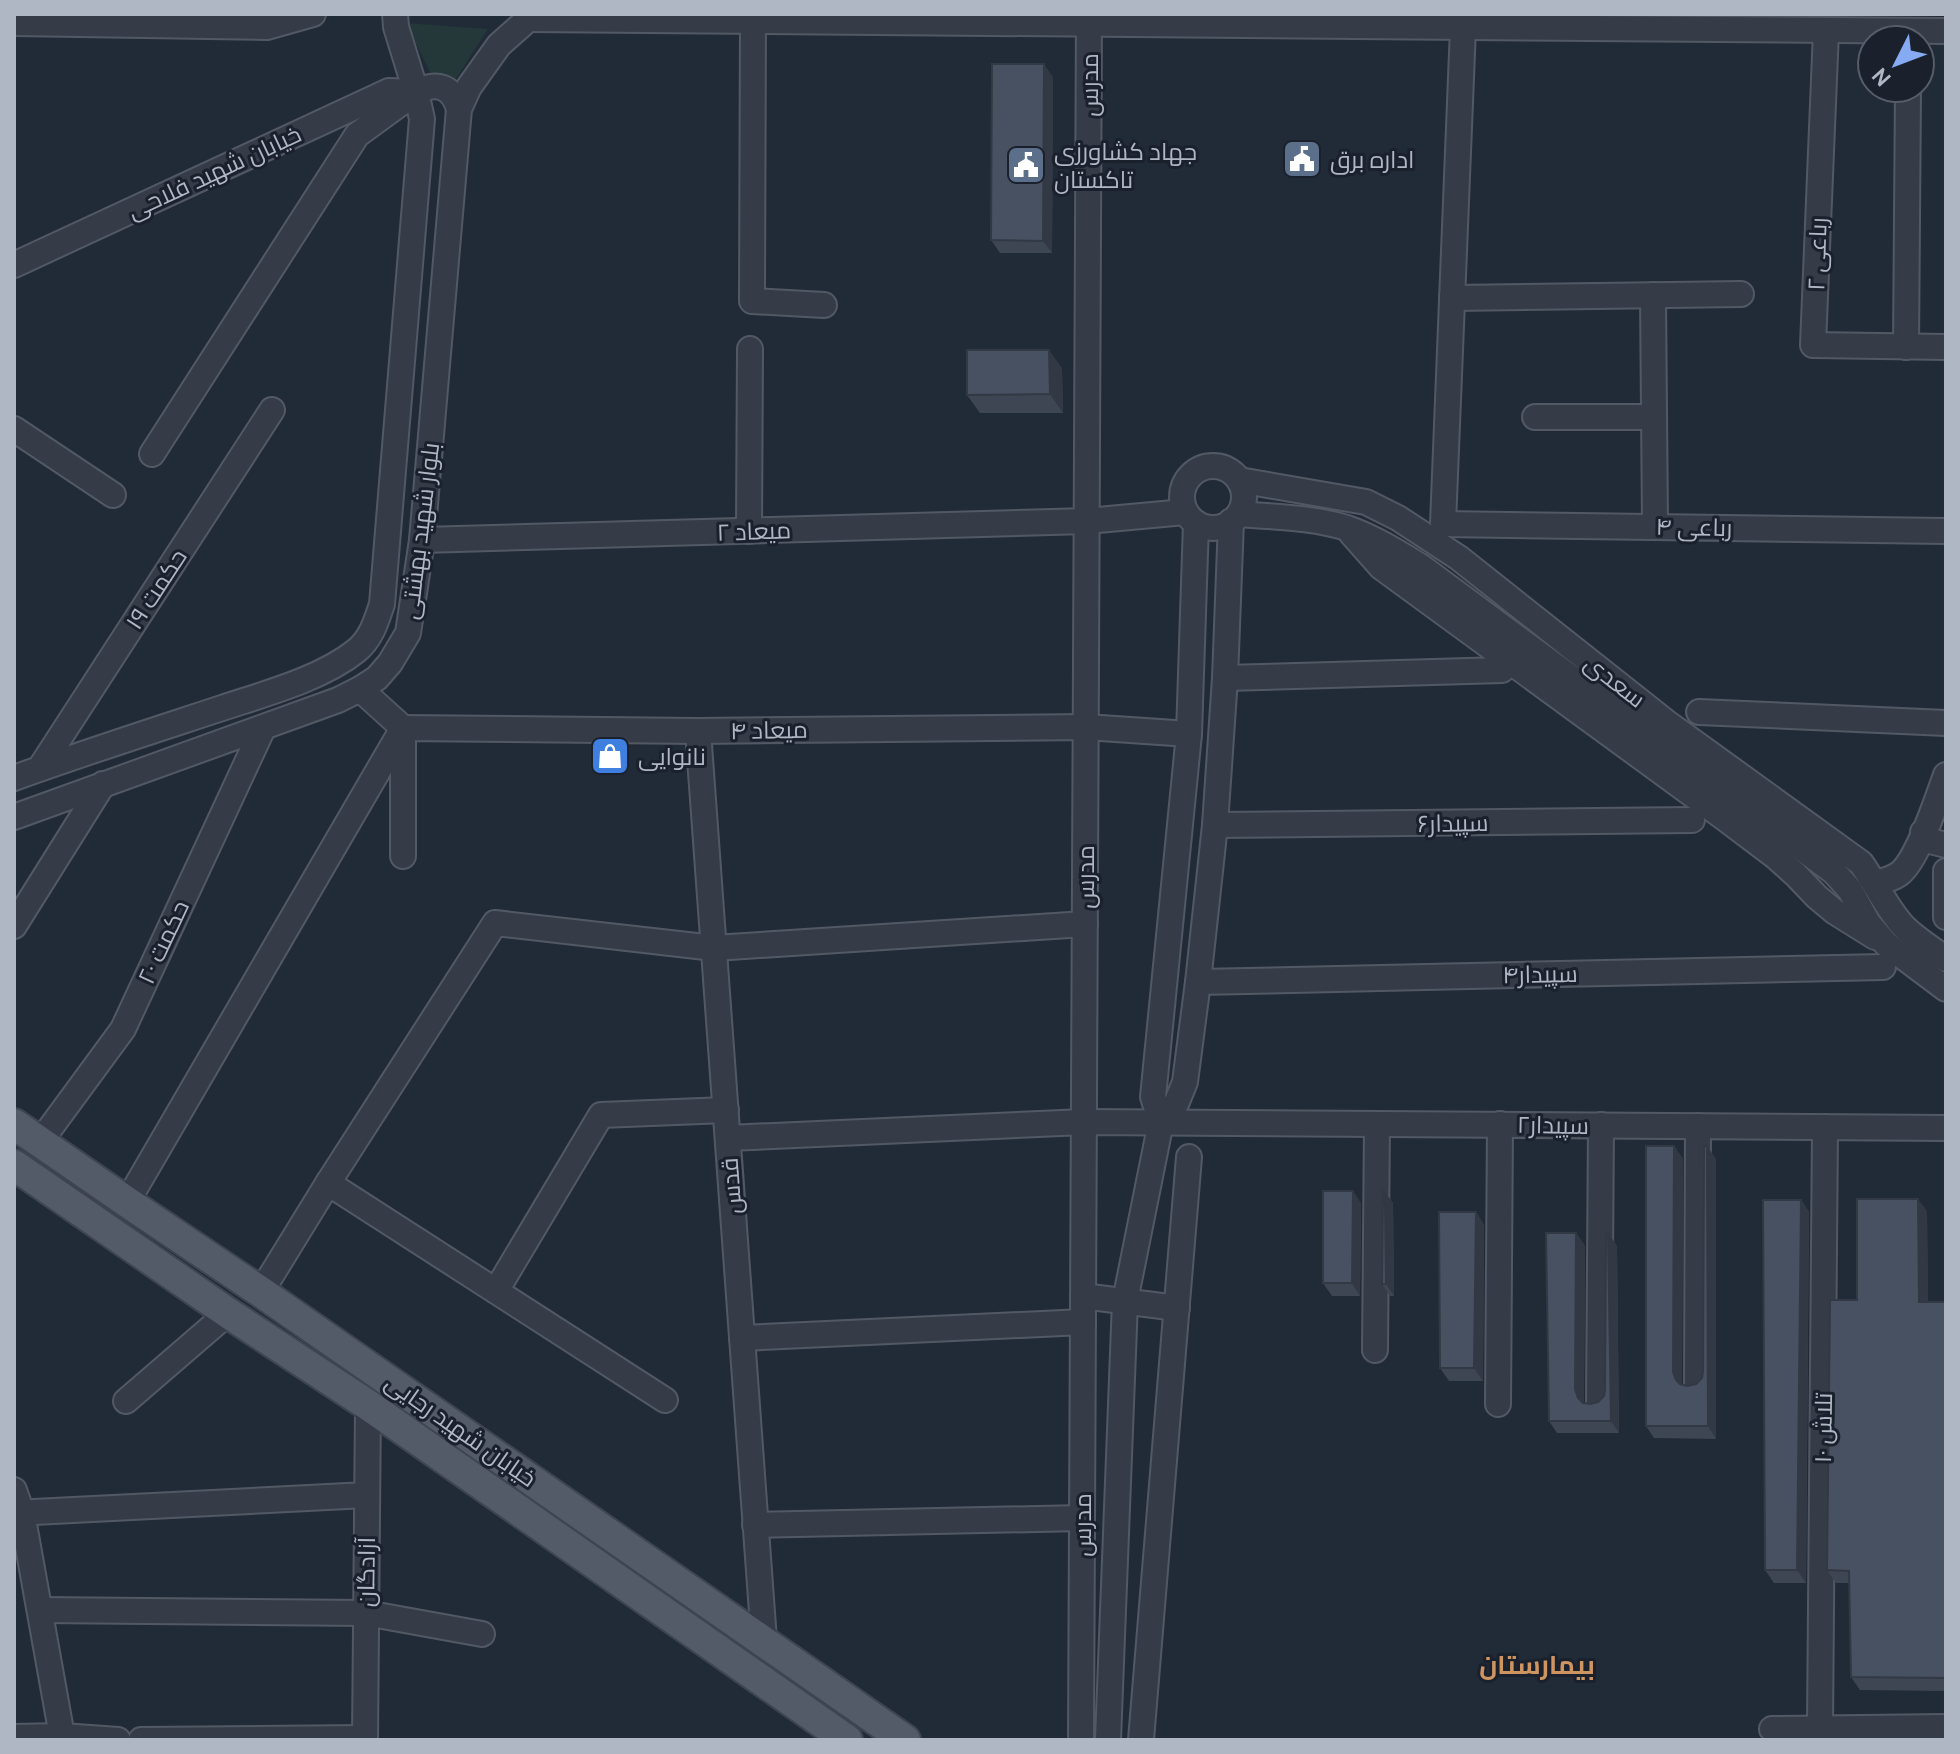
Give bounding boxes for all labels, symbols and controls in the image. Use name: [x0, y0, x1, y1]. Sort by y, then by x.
north arrow: [1856, 24, 1936, 104]
street label: مدرس: [1075, 53, 1104, 117]
text: N: [1866, 62, 1897, 92]
street label: خیابان شهید فلاحی: [122, 119, 306, 225]
place label: جهاد کشاورزی تاکستان: [1054, 137, 1197, 194]
public building icon: اداره برق: [1281, 138, 1323, 180]
public building icon: جهاد کشاورزی تاکستان: [1005, 144, 1047, 186]
place label: اداره برق: [1330, 145, 1415, 175]
street label: رباعی ۲: [1801, 217, 1833, 291]
street label: بلوار شهید بهشتی: [395, 441, 445, 621]
street label: رباعی ۴: [1655, 512, 1733, 542]
street label: میعاد ۲: [716, 515, 792, 547]
street label: حکمت ۱۹: [119, 543, 193, 635]
street label: سعدی: [1579, 648, 1651, 714]
street label: میعاد ۴: [730, 715, 808, 745]
shop icon: نانوایی: [589, 735, 631, 777]
place label: نانوایی: [638, 742, 706, 771]
street label: سپیدار۶: [1417, 808, 1489, 839]
street label: مدرس: [1071, 845, 1100, 909]
street label: حکمت ۲۰: [131, 896, 195, 988]
street label: سپیدار۴: [1502, 959, 1578, 990]
street label: سپیدار۲: [1517, 1110, 1589, 1141]
street label: قدس: [715, 1157, 747, 1215]
street label: خیابان شهید رجایی: [380, 1367, 542, 1493]
street label: تلاش ۱۰: [1808, 1392, 1838, 1463]
street label: مدرس: [1068, 1493, 1097, 1557]
street label: آزادگان: [351, 1536, 381, 1607]
district label: بیمارستان: [1479, 1649, 1595, 1681]

